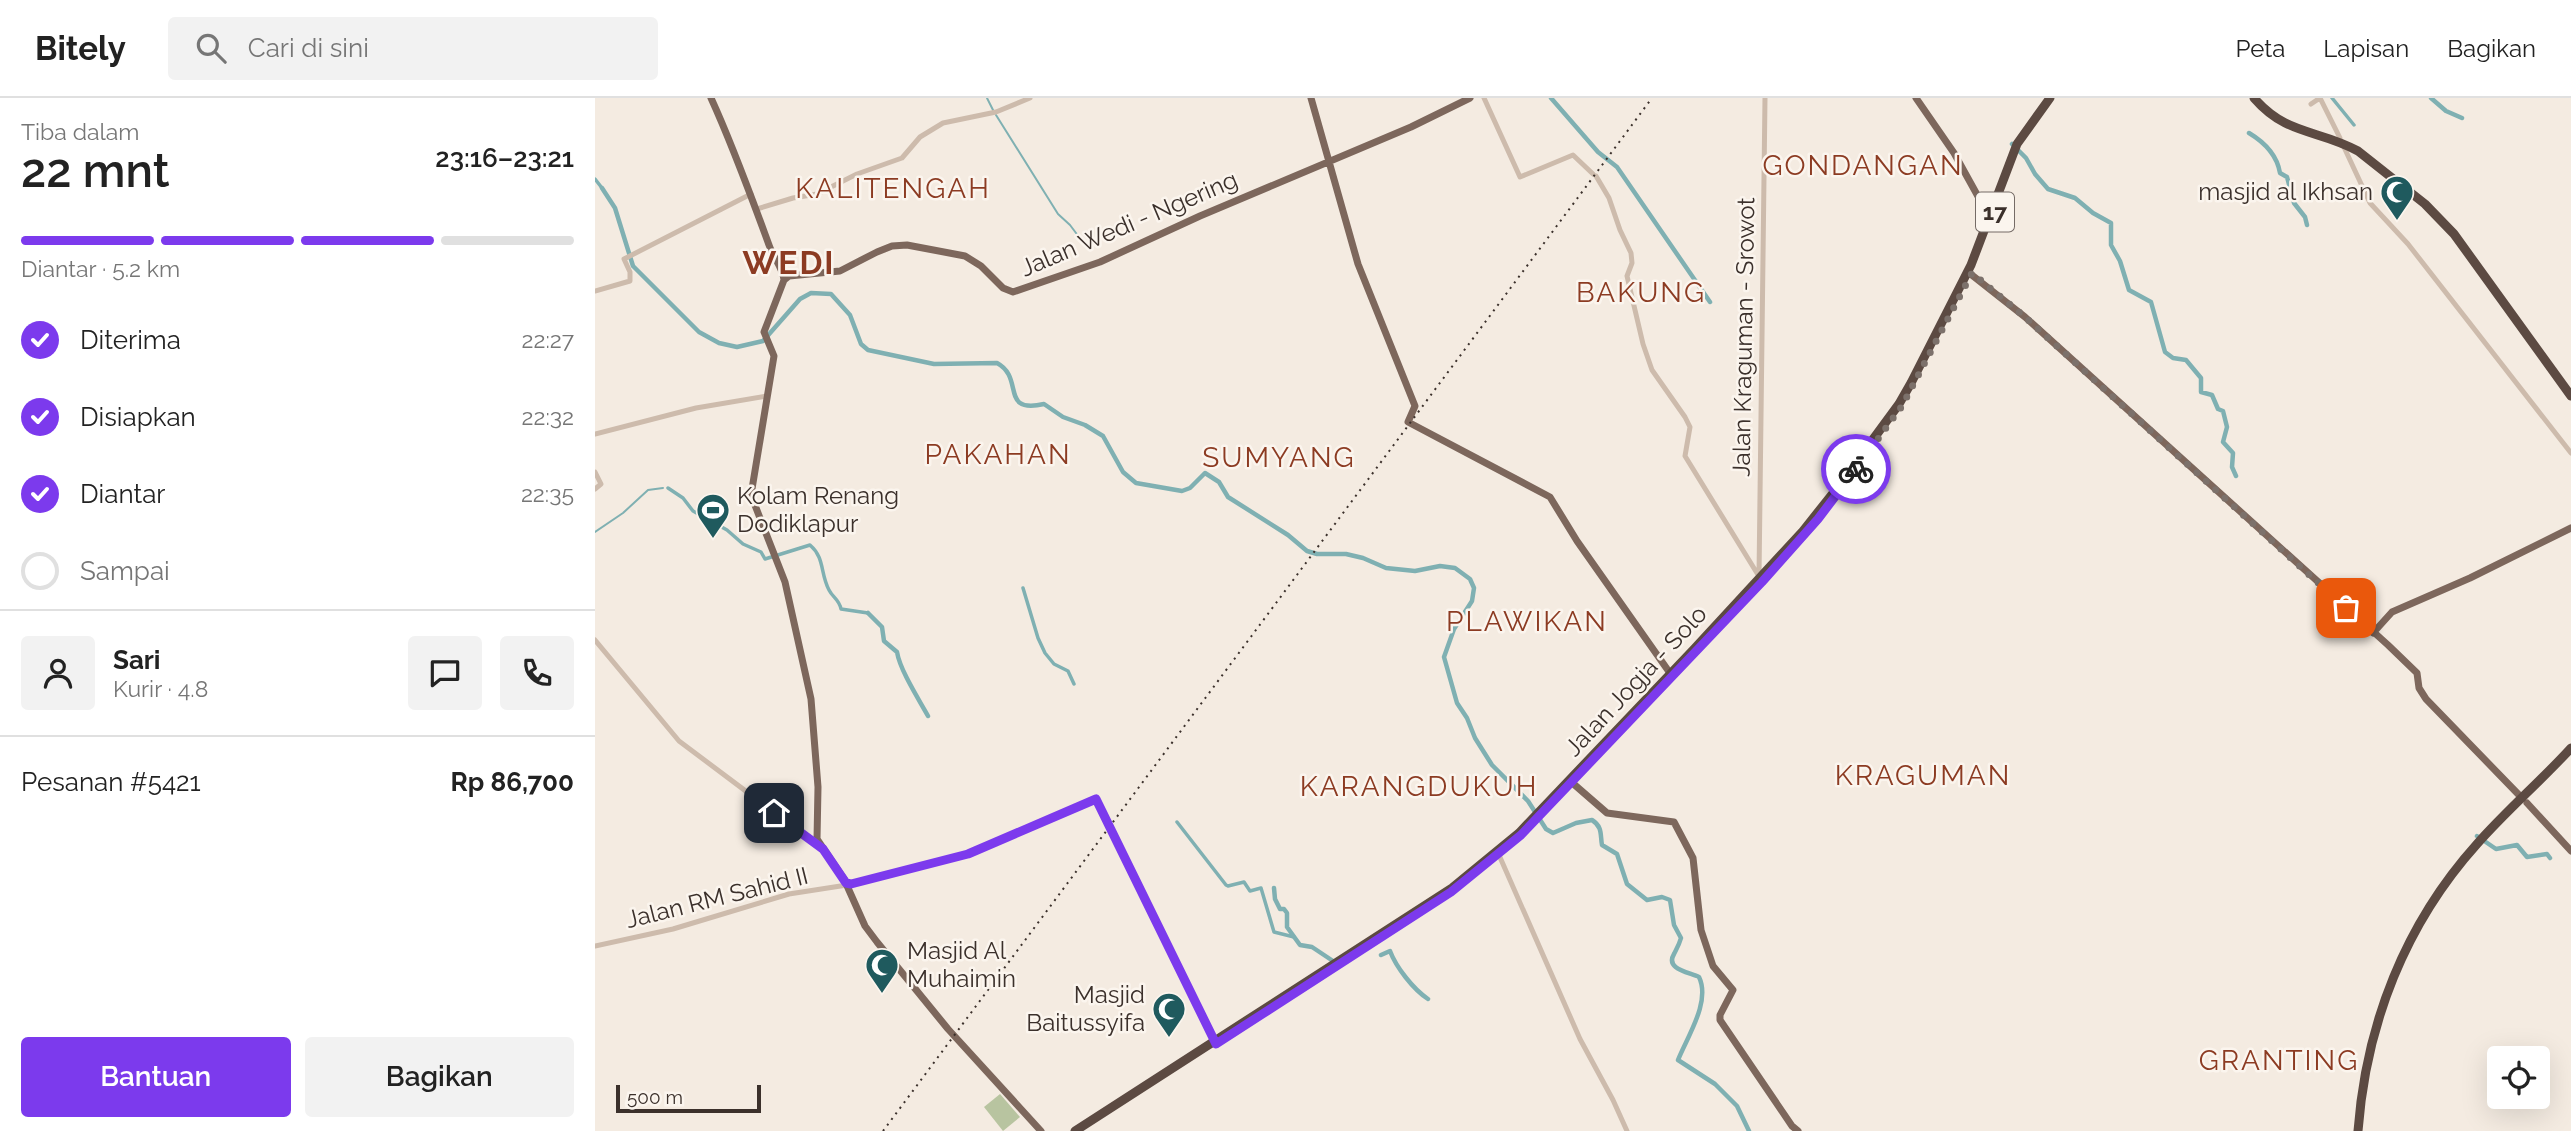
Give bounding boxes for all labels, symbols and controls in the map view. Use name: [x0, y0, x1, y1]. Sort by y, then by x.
search box: [168, 17, 658, 80]
text: Bitely: [35, 29, 126, 68]
icon: search: [192, 29, 230, 67]
text: Cari di sini: [248, 33, 369, 63]
text: Peta: [2236, 34, 2285, 63]
text: Lapisan: [2323, 34, 2409, 63]
text: Bagikan: [2447, 34, 2536, 63]
text: Tiba dalam: [21, 118, 139, 145]
text: 23:16–23:21: [435, 143, 574, 173]
text: 22 mnt: [21, 144, 170, 198]
district label: GONDANGAN: [1762, 149, 1964, 182]
street label: Jalan Wedi - Ngering: [1016, 165, 1242, 282]
district label: KALITENGAH: [795, 172, 991, 205]
mosque icon: masjid al Ikhsan: [2378, 173, 2416, 222]
place label: masjid al Ikhsan: [2198, 177, 2373, 206]
road number: 17: [1976, 192, 2014, 232]
street label: Jalan Kraguman - Srowot: [1727, 197, 1760, 477]
district label: WEDI: [743, 244, 836, 281]
text: Diantar · 5.2 km: [21, 255, 180, 282]
district label: BAKUNG: [1576, 276, 1706, 309]
icon: check: [21, 321, 59, 359]
text: Diterima: [80, 325, 181, 355]
text: 22:27: [521, 326, 574, 353]
icon: check: [21, 398, 59, 436]
text: Disiapkan: [80, 402, 196, 432]
text: 22:32: [521, 403, 574, 430]
courier: [1821, 434, 1891, 504]
district label: PAKAHAN: [924, 438, 1072, 471]
district label: SUMYANG: [1202, 441, 1356, 474]
icon: bike: [1837, 450, 1875, 488]
icon: check: [21, 475, 59, 513]
text: Diantar: [80, 479, 165, 509]
text: 22:35: [521, 480, 574, 507]
place label: Kolam Renang Dodiklapur: [737, 481, 899, 538]
sports icon: Kolam Renang Dodiklapur: [694, 491, 732, 540]
text: Sampai: [80, 556, 170, 586]
pin: [2316, 578, 2376, 638]
icon: bag: [2327, 589, 2365, 627]
street label: Jalan Jogja - Solo: [1559, 599, 1713, 762]
district label: PLAWIKAN: [1446, 605, 1608, 638]
button: person: [21, 636, 95, 710]
button: chat: [408, 636, 482, 710]
button: phone: [500, 636, 574, 710]
text: Sari: [113, 645, 161, 675]
text: Kurir · 4.8: [113, 675, 208, 702]
district label: KRAGUMAN: [1835, 759, 2011, 792]
text: Pesanan #5421: [21, 767, 201, 797]
text: Rp 86,700: [451, 767, 574, 797]
district label: KARANGDUKUH: [1300, 770, 1538, 803]
pin: [744, 783, 804, 843]
icon: home: [755, 794, 793, 832]
street label: Jalan RM Sahid II: [623, 861, 811, 934]
place label: Masjid Al Muhaimin: [907, 936, 1016, 993]
mosque icon: Masjid Al Muhaimin: [863, 946, 901, 995]
place label: Masjid Baitussyifa: [1026, 980, 1145, 1037]
mosque icon: Masjid Baitussyifa: [1150, 990, 1188, 1039]
button: Bantuan: [21, 1037, 291, 1117]
button: Bagikan: [305, 1037, 574, 1117]
district label: GRANTING: [2199, 1044, 2359, 1077]
map controls: [2487, 1046, 2550, 1109]
button: locate: [2487, 1046, 2550, 1109]
scale bar: [616, 1082, 761, 1114]
text: 500 m: [627, 1086, 683, 1108]

